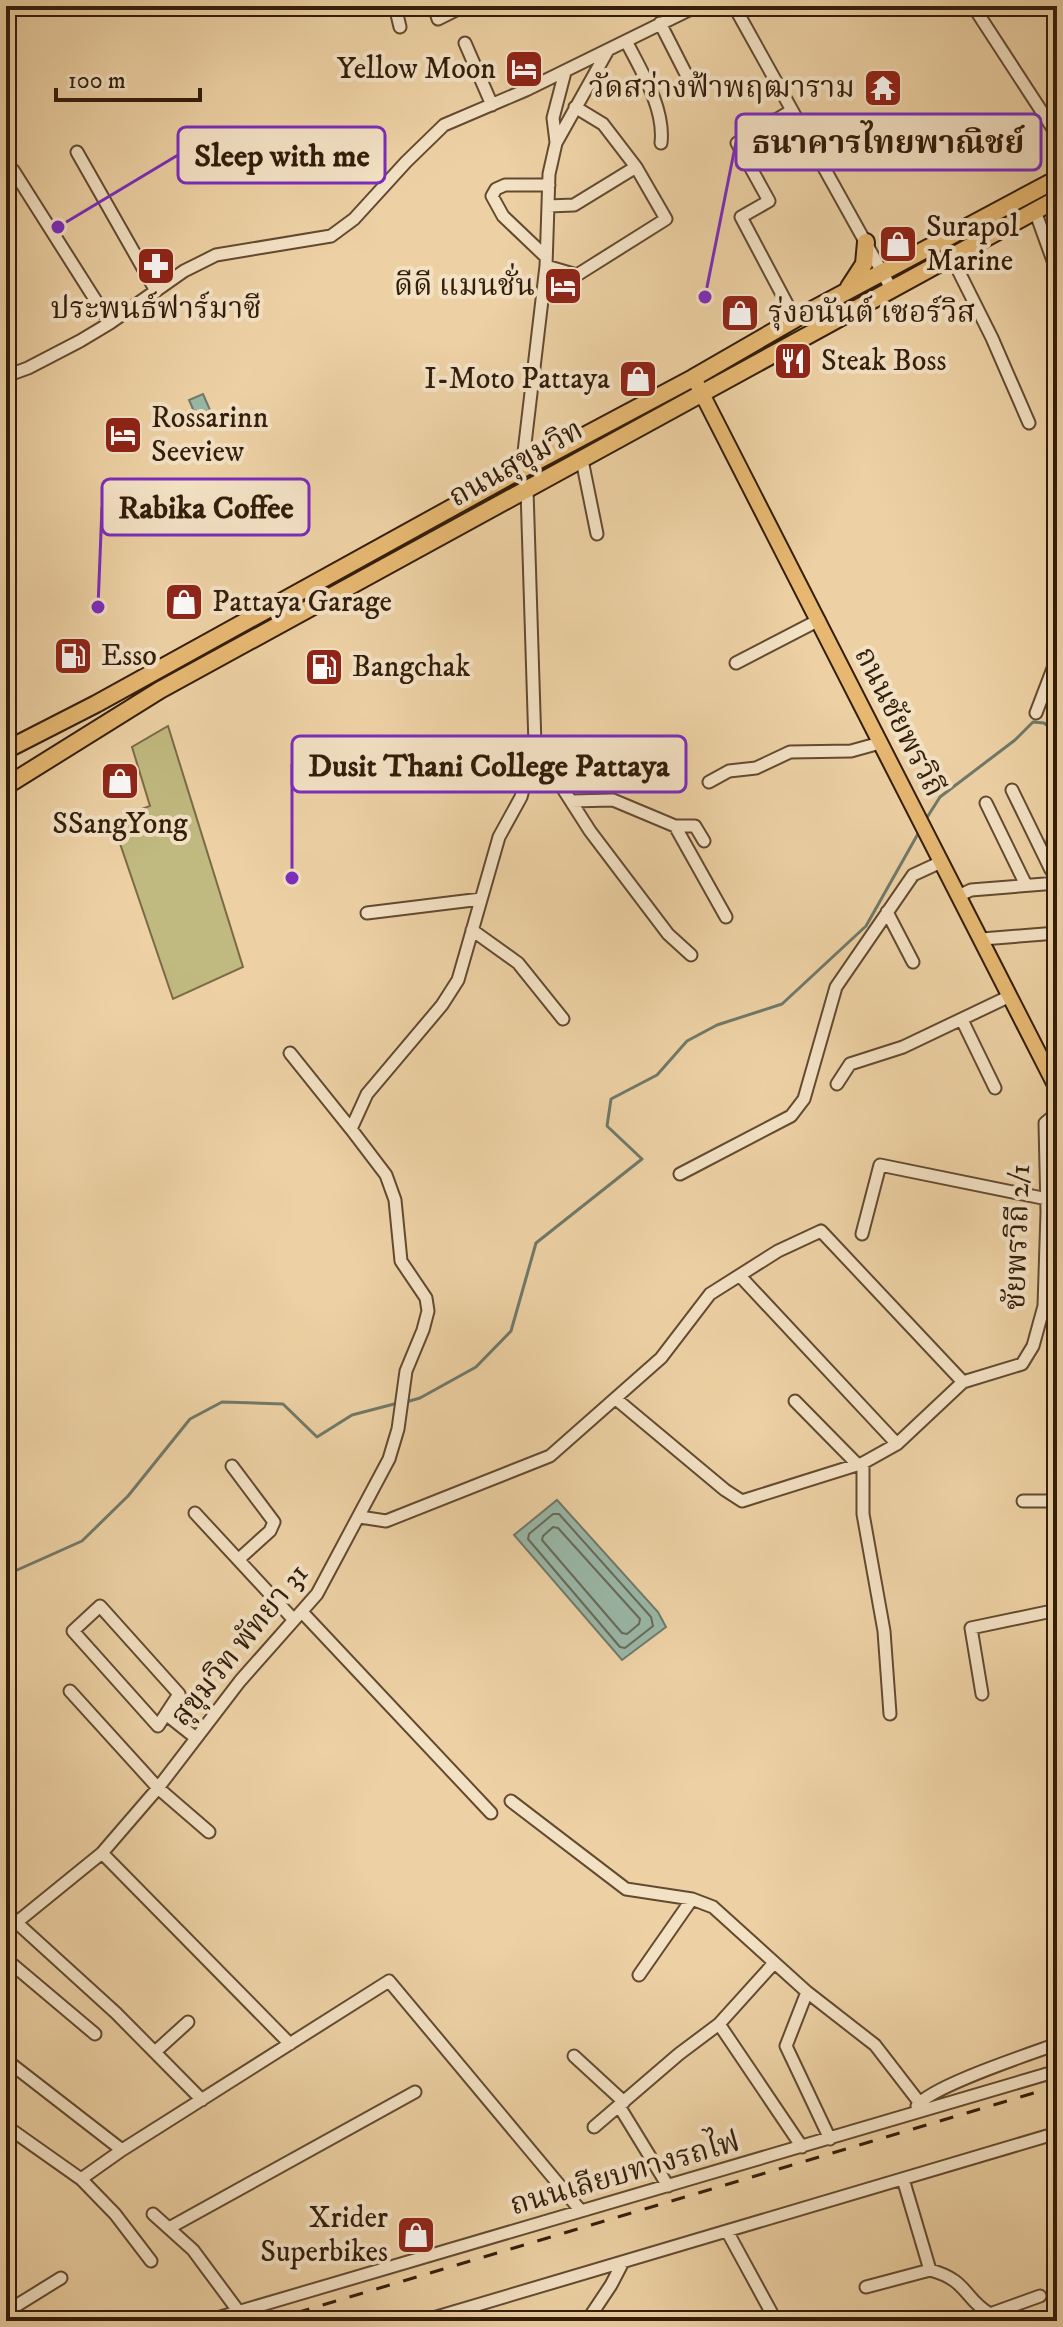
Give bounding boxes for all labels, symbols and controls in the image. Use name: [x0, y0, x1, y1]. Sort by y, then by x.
hotel icon: Yellow Moon: [503, 48, 545, 90]
place label: Yellow Moon: [337, 51, 496, 88]
scale bar: [56, 52, 200, 102]
text: 100 m: [68, 66, 126, 96]
temple icon: วัดสว่างฟ้าพฤฒาราม: [862, 67, 904, 109]
place label: วัดสว่างฟ้าพฤฒาราม: [589, 70, 855, 107]
callout: ธนาคารไทยพาณิชย์: [736, 114, 1041, 170]
text: ธนาคารไทยพาณิชย์: [752, 120, 1025, 164]
callout: Sleep with me: [178, 127, 385, 183]
text: Sleep with me: [194, 137, 370, 177]
place label: Surapol Marine: [926, 209, 1019, 280]
shop icon: Surapol Marine: [877, 223, 919, 265]
pharmacy icon: ประพนธ์ฟาร์มาซี: [135, 245, 177, 287]
place label: ดีดี แมนชั่น: [394, 263, 535, 305]
hotel icon: ดีดี แมนชั่น: [542, 265, 584, 307]
place label: ประพนธ์ฟาร์มาซี: [51, 291, 261, 328]
shop icon: รุ่งอนันต์ เซอร์วิส: [719, 292, 761, 334]
place label: รุ่งอนันต์ เซอร์วิส: [768, 295, 975, 332]
restaurant icon: Steak Boss: [772, 340, 814, 382]
place label: Steak Boss: [821, 343, 946, 380]
shop icon: I-Moto Pattaya: [617, 358, 659, 400]
place label: I-Moto Pattaya: [424, 361, 610, 398]
place label: Rossarinn Seeview: [151, 400, 269, 471]
street label: ถนนสุขุมวิท: [442, 412, 590, 516]
hotel icon: Rossarinn Seeview: [102, 414, 144, 456]
callout: Rabika Coffee: [102, 479, 309, 535]
text: Rabika Coffee: [118, 489, 294, 529]
shop icon: Pattaya Garage: [163, 581, 205, 623]
place label: Pattaya Garage: [212, 584, 392, 621]
fuel station icon: Esso: [52, 635, 94, 677]
place label: Esso: [101, 638, 157, 675]
street label: ถนนชัยพรวิถี: [845, 641, 953, 803]
fuel station icon: Bangchak: [303, 646, 345, 688]
place label: Bangchak: [352, 649, 470, 686]
callout: Dusit Thani College Pattaya: [292, 736, 686, 792]
text: Dusit Thani College Pattaya: [308, 747, 670, 787]
shop icon: SSangYong: [99, 760, 141, 802]
place label: SSangYong: [52, 806, 188, 843]
street label: ชัยพรวิถี 2/1: [997, 1163, 1039, 1311]
street label: สุขุมวิท พัทยา 31: [163, 1556, 317, 1734]
street label: ถนนเลียบทางรถไฟ: [505, 2120, 744, 2224]
place label: Xrider Superbikes: [260, 2200, 388, 2271]
shop icon: Xrider Superbikes: [395, 2214, 437, 2256]

